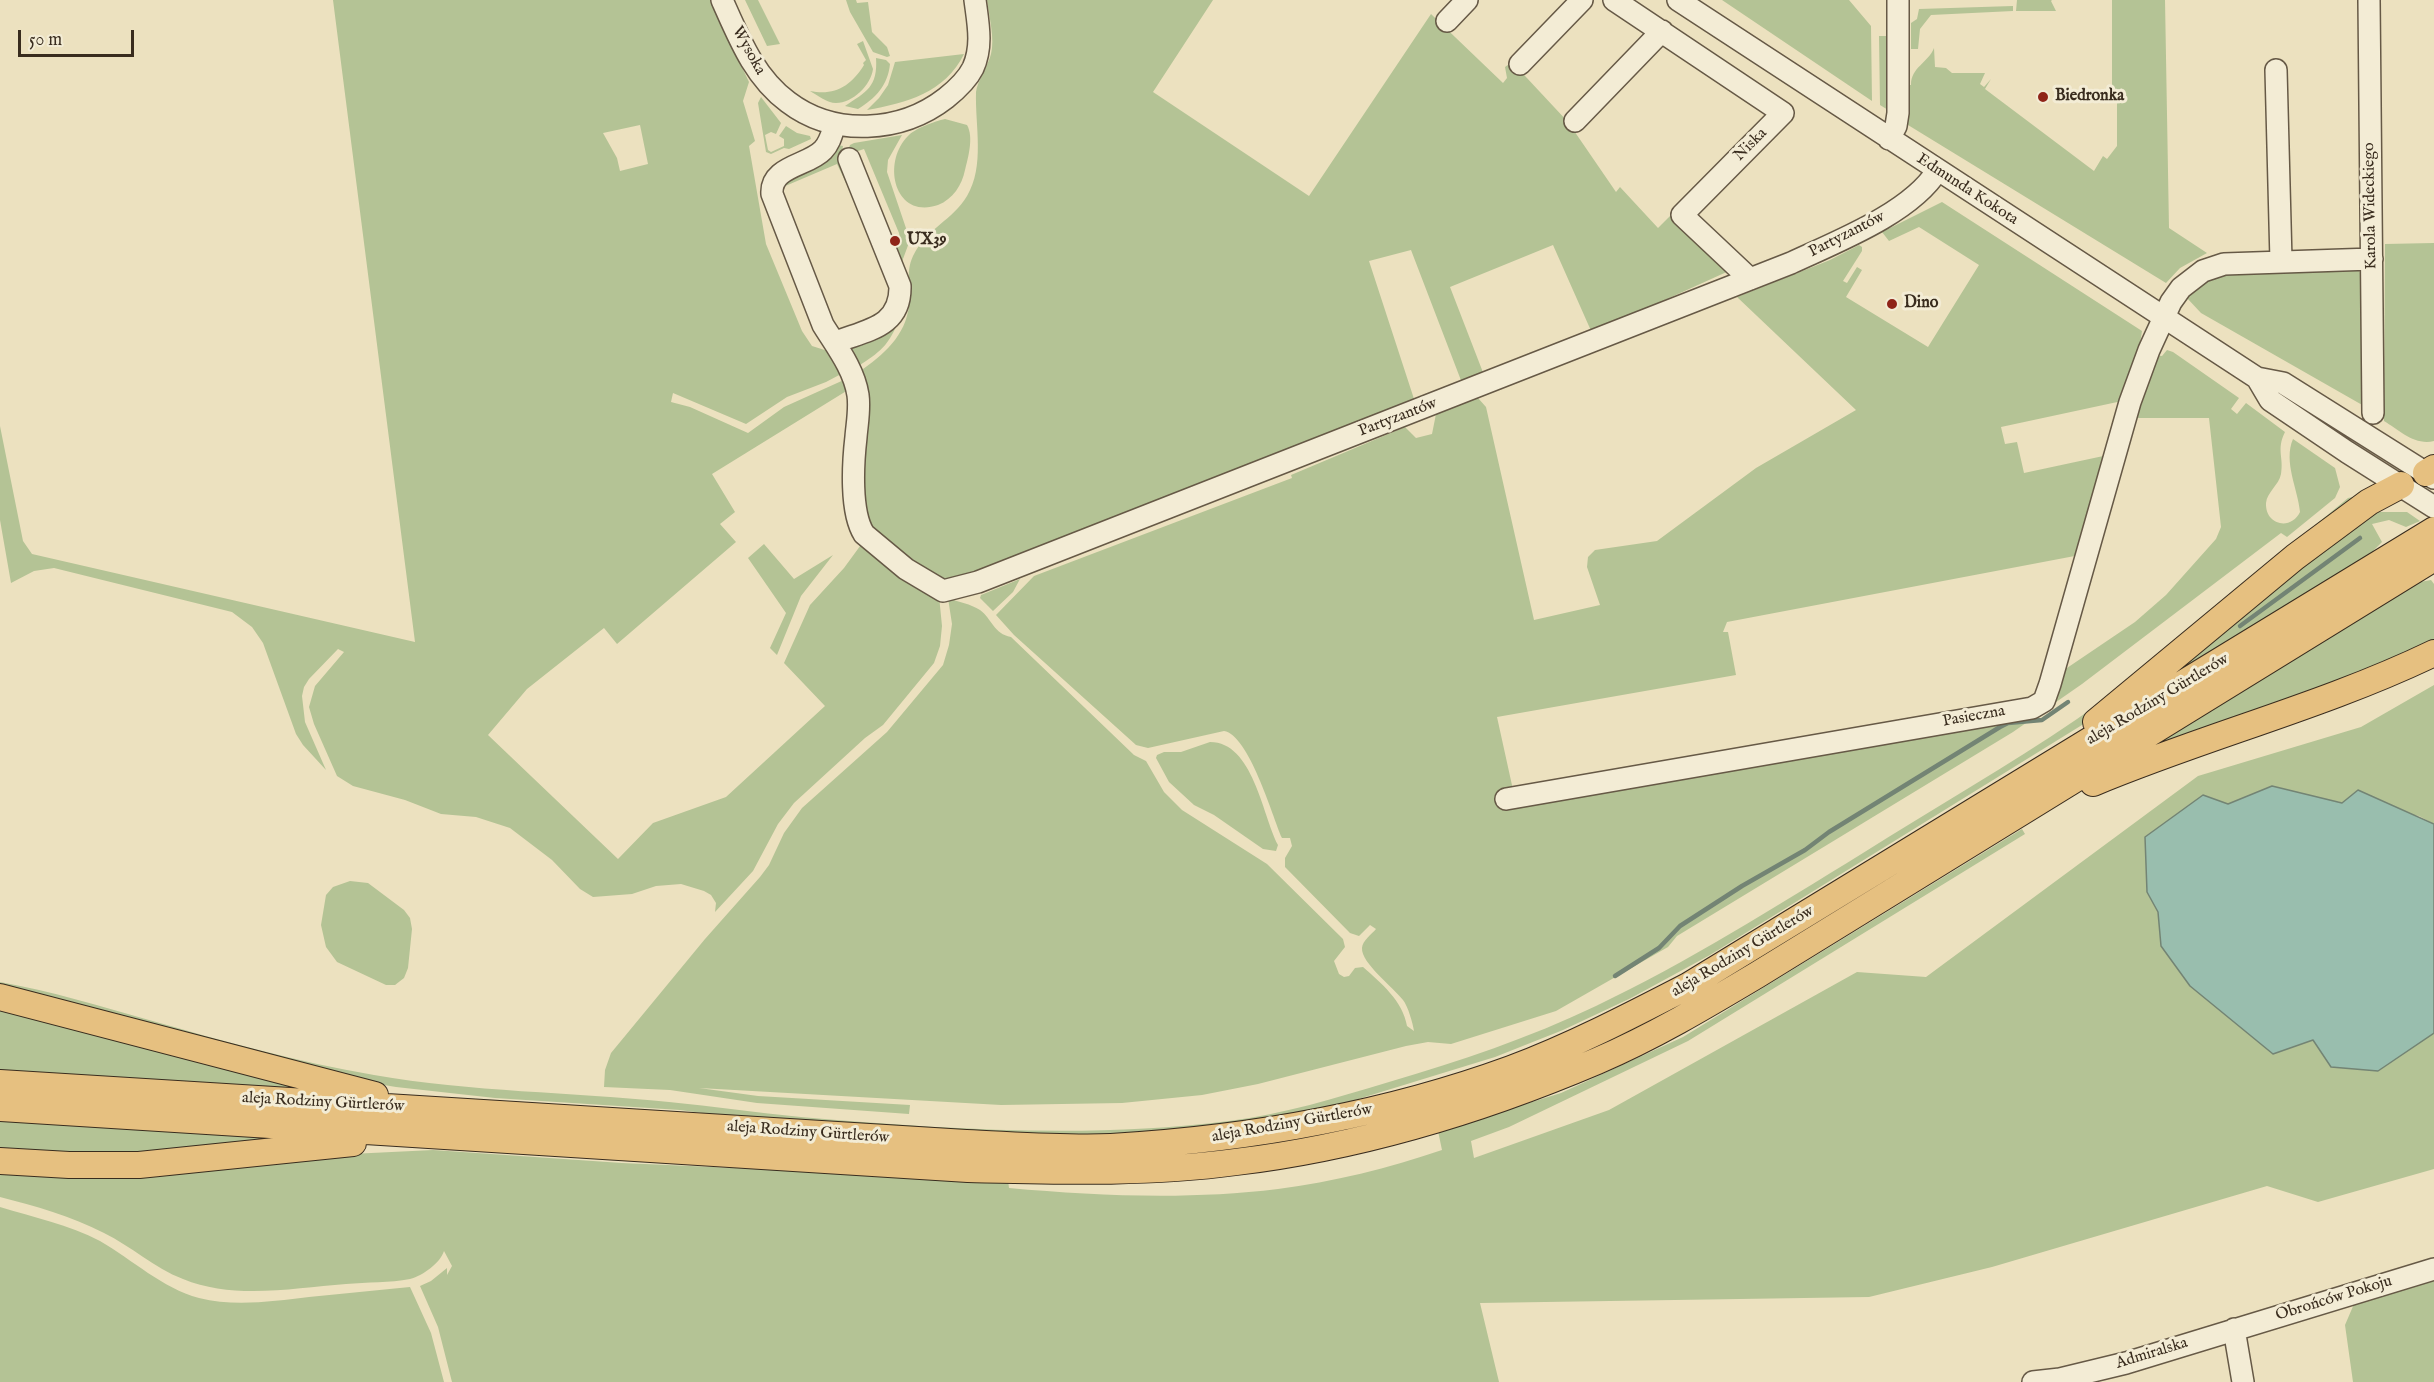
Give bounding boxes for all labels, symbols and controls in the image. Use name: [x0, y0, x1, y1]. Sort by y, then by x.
scale bar: [21, 18, 136, 56]
street label: Wysoka: [727, 23, 769, 79]
text: 50 m: [29, 29, 62, 52]
place label: Biedronka: [2055, 87, 2124, 107]
marker: Biedronka: [2036, 90, 2050, 104]
street label: Niska: [1730, 124, 1772, 166]
street label: Karola Wideckiego: [2360, 142, 2382, 270]
street label: Edmunda Kokota: [1913, 150, 2021, 230]
street label: Partyzantów: [1806, 208, 1888, 262]
place label: UX39: [907, 231, 946, 251]
marker: UX39: [888, 234, 902, 248]
place label: Dino: [1904, 294, 1938, 314]
marker: Dino: [1885, 297, 1899, 311]
street label: Partyzantów: [1356, 394, 1440, 442]
street label: aleja Rodziny Gürtlerów: [2083, 650, 2233, 750]
street label: Pasieczna: [1941, 702, 2007, 732]
street label: aleja Rodziny Gürtlerów: [1668, 902, 1818, 1002]
street label: aleja Rodziny Gürtlerów: [241, 1089, 405, 1117]
street label: aleja Rodziny Gürtlerów: [1210, 1100, 1374, 1148]
street label: aleja Rodziny Gürtlerów: [726, 1118, 890, 1148]
street label: Obrońców Pokoju: [2274, 1272, 2394, 1326]
street label: Admiralska: [2114, 1334, 2190, 1374]

